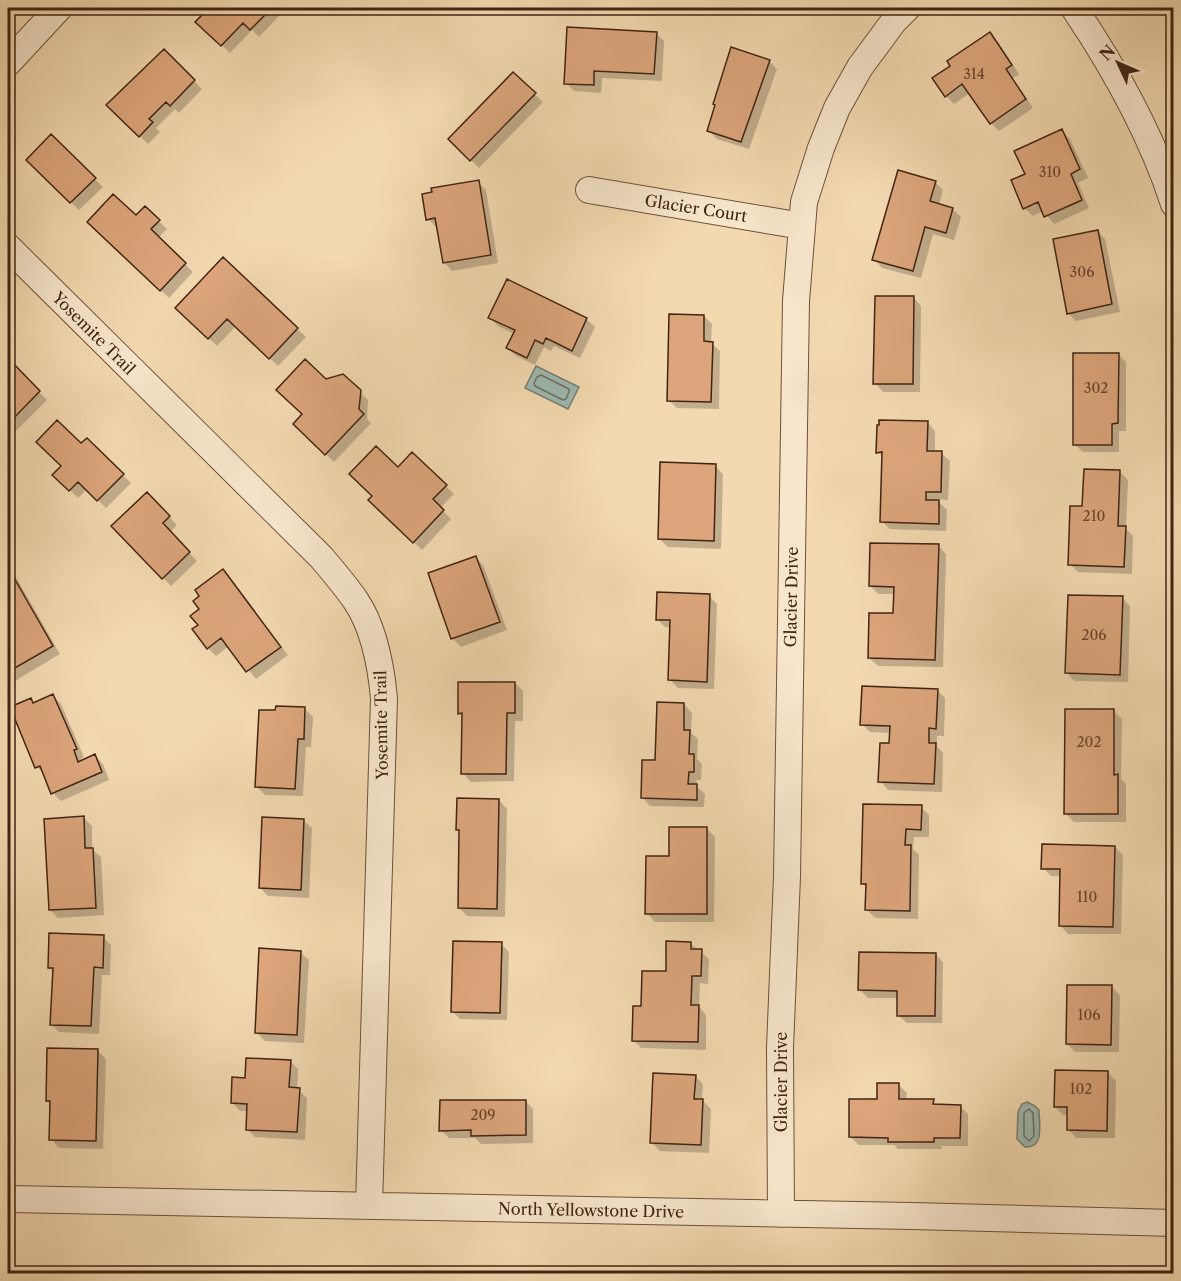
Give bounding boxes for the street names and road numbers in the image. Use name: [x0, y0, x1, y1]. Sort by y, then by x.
street label: Glacier Court: [643, 190, 749, 226]
street label: Yosemite Trail: [48, 287, 140, 379]
street label: Glacier Drive: [780, 547, 802, 647]
street label: Yosemite Trail: [370, 670, 392, 781]
street label: Glacier Drive: [771, 1032, 791, 1132]
street label: North Yellowstone Drive: [498, 1198, 684, 1222]

